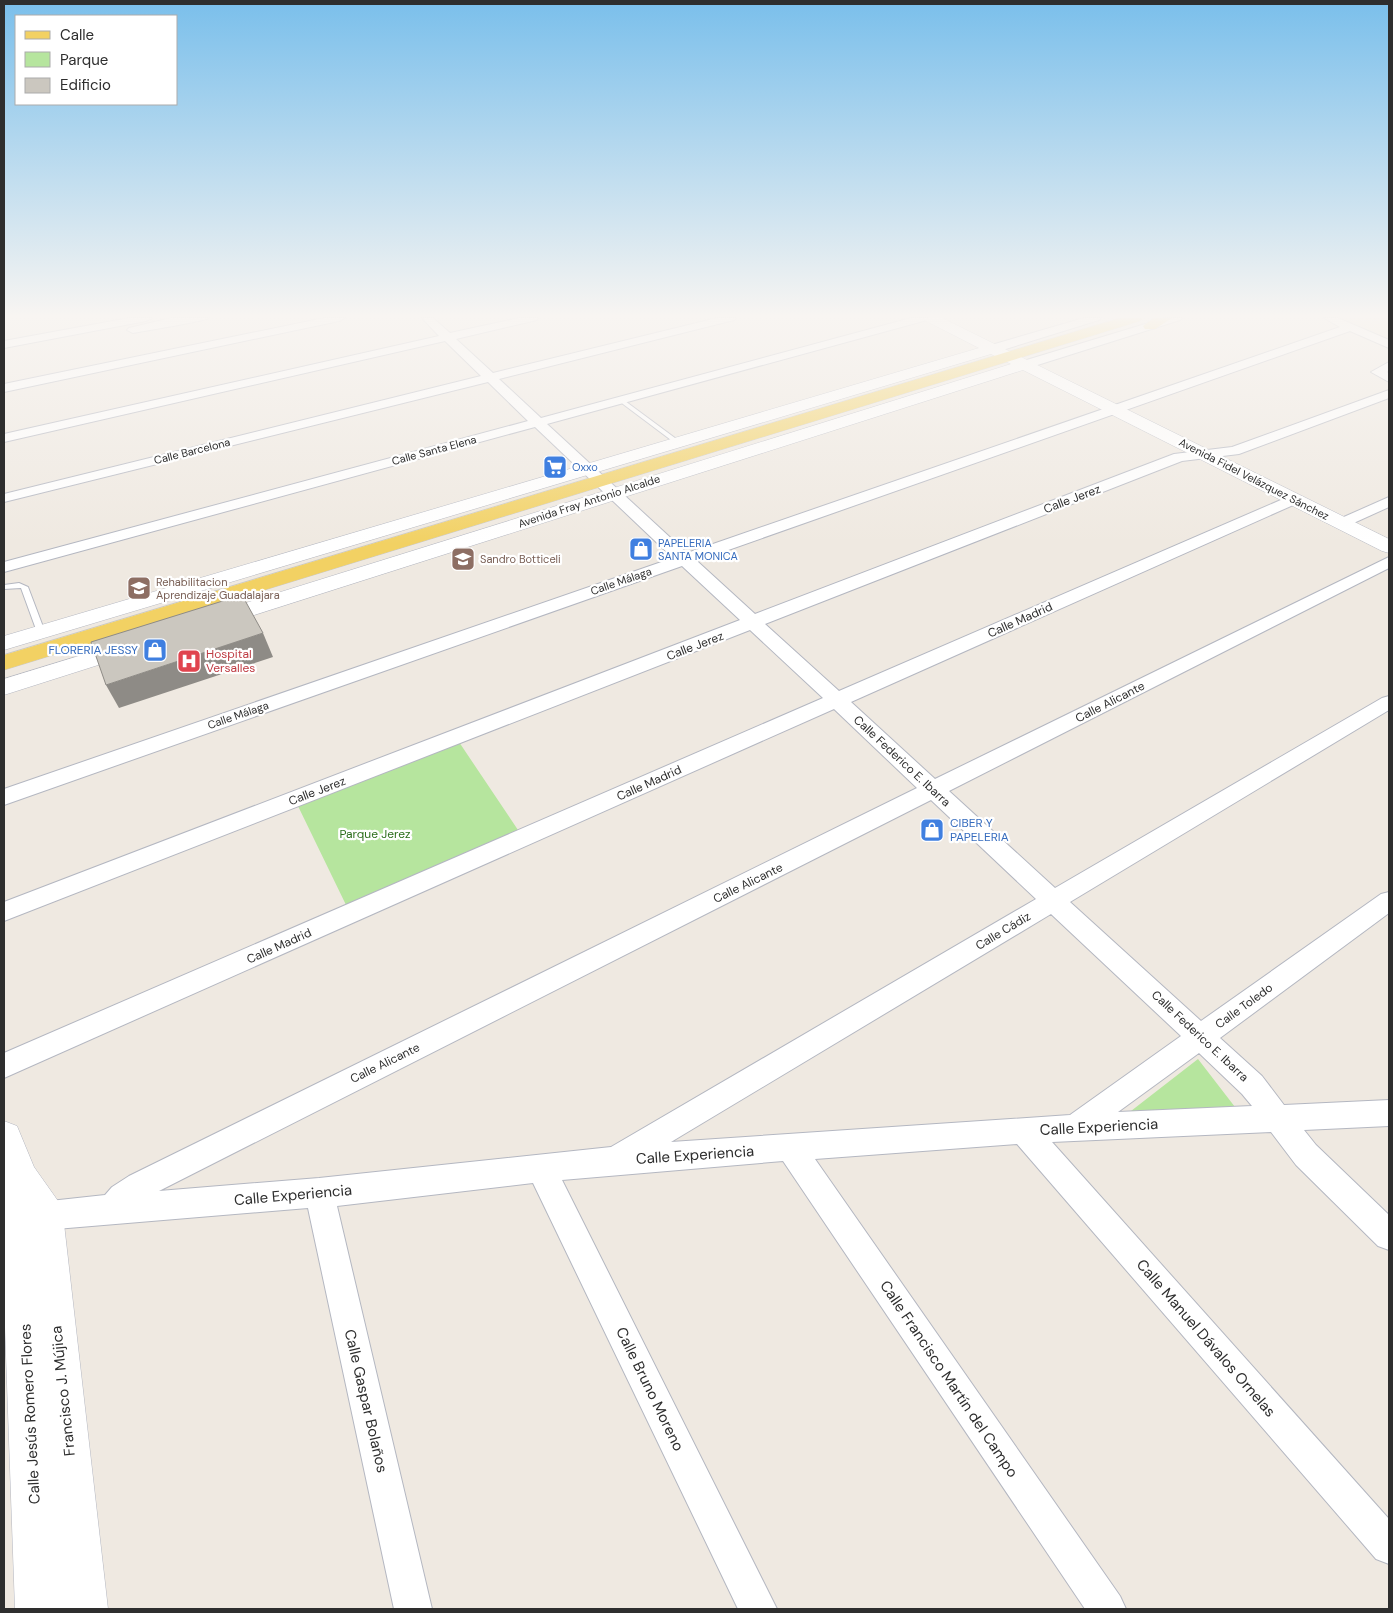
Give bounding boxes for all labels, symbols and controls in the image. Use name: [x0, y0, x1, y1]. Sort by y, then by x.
legend: [15, 15, 178, 105]
text: Calle: [60, 25, 94, 45]
text: Parque: [60, 50, 108, 70]
text: Edificio: [60, 75, 111, 95]
street label: Calle Santa Elena: [390, 432, 478, 468]
street label: Calle Barcelona: [152, 435, 232, 467]
street label: Avenida Fidel Velázquez Sánchez: [1177, 435, 1331, 523]
supermarket icon: Oxxo: [542, 454, 568, 480]
place label: Oxxo: [572, 460, 598, 474]
street label: Avenida Fray Antonio Alcalde: [516, 471, 662, 531]
street label: Calle Jerez: [1041, 481, 1103, 517]
shop icon: PAPELERIA SANTA MONICA: [628, 536, 654, 562]
place label: PAPELERIA SANTA MONICA: [658, 536, 738, 563]
school or university icon: Sandro Botticeli: [450, 546, 476, 572]
place label: Sandro Botticeli: [480, 552, 561, 566]
street label: Calle Málaga: [589, 564, 653, 598]
school or university icon: Rehabilitacion Aprendizaje Guadalajara: [126, 575, 152, 601]
place label: Rehabilitacion Aprendizaje Guadalajara: [156, 575, 280, 602]
street label: Calle Madrid: [985, 599, 1055, 641]
street label: Calle Jerez: [664, 628, 726, 664]
shop icon: FLORERIA JESSY: [142, 637, 168, 663]
place label: FLORERIA JESSY: [48, 642, 138, 658]
place label: Hospital Versalles: [206, 646, 255, 676]
hospital icon: Hospital Versalles: [176, 648, 202, 674]
street label: Calle Alicante: [1073, 678, 1147, 726]
street label: Calle Málaga: [206, 698, 270, 732]
street label: Calle Federico E. Ibarra: [850, 712, 954, 810]
street label: Calle Madrid: [614, 762, 684, 804]
street label: Calle Jerez: [286, 773, 348, 809]
place label: CIBER Y PAPELERIA: [950, 815, 1009, 845]
shop icon: CIBER Y PAPELERIA: [919, 817, 945, 843]
park label: Parque Jerez: [339, 826, 411, 842]
street label: Calle Alicante: [710, 859, 786, 907]
street label: Calle Cádiz: [973, 908, 1033, 954]
street label: Calle Madrid: [244, 925, 314, 967]
street label: Calle Toledo: [1212, 980, 1276, 1032]
street label: Calle Federico E. Ibarra: [1148, 987, 1252, 1085]
street label: Calle Alicante: [347, 1039, 423, 1087]
street label: Calle Experiencia: [1039, 1114, 1159, 1140]
street label: Calle Experiencia: [635, 1141, 755, 1169]
street label: Calle Experiencia: [233, 1180, 353, 1210]
street label: Calle Manuel Dávalos Ornelas: [1132, 1255, 1280, 1421]
street label: Calle Francisco Martín del Campo: [875, 1277, 1023, 1482]
street label: Calle Jesús Romero Flores: [15, 1323, 45, 1505]
street label: Calle Bruno Moreno: [611, 1324, 689, 1454]
street label: Francisco J. Mújica: [46, 1325, 80, 1457]
street label: Calle Gaspar Bolaños: [340, 1327, 392, 1475]

